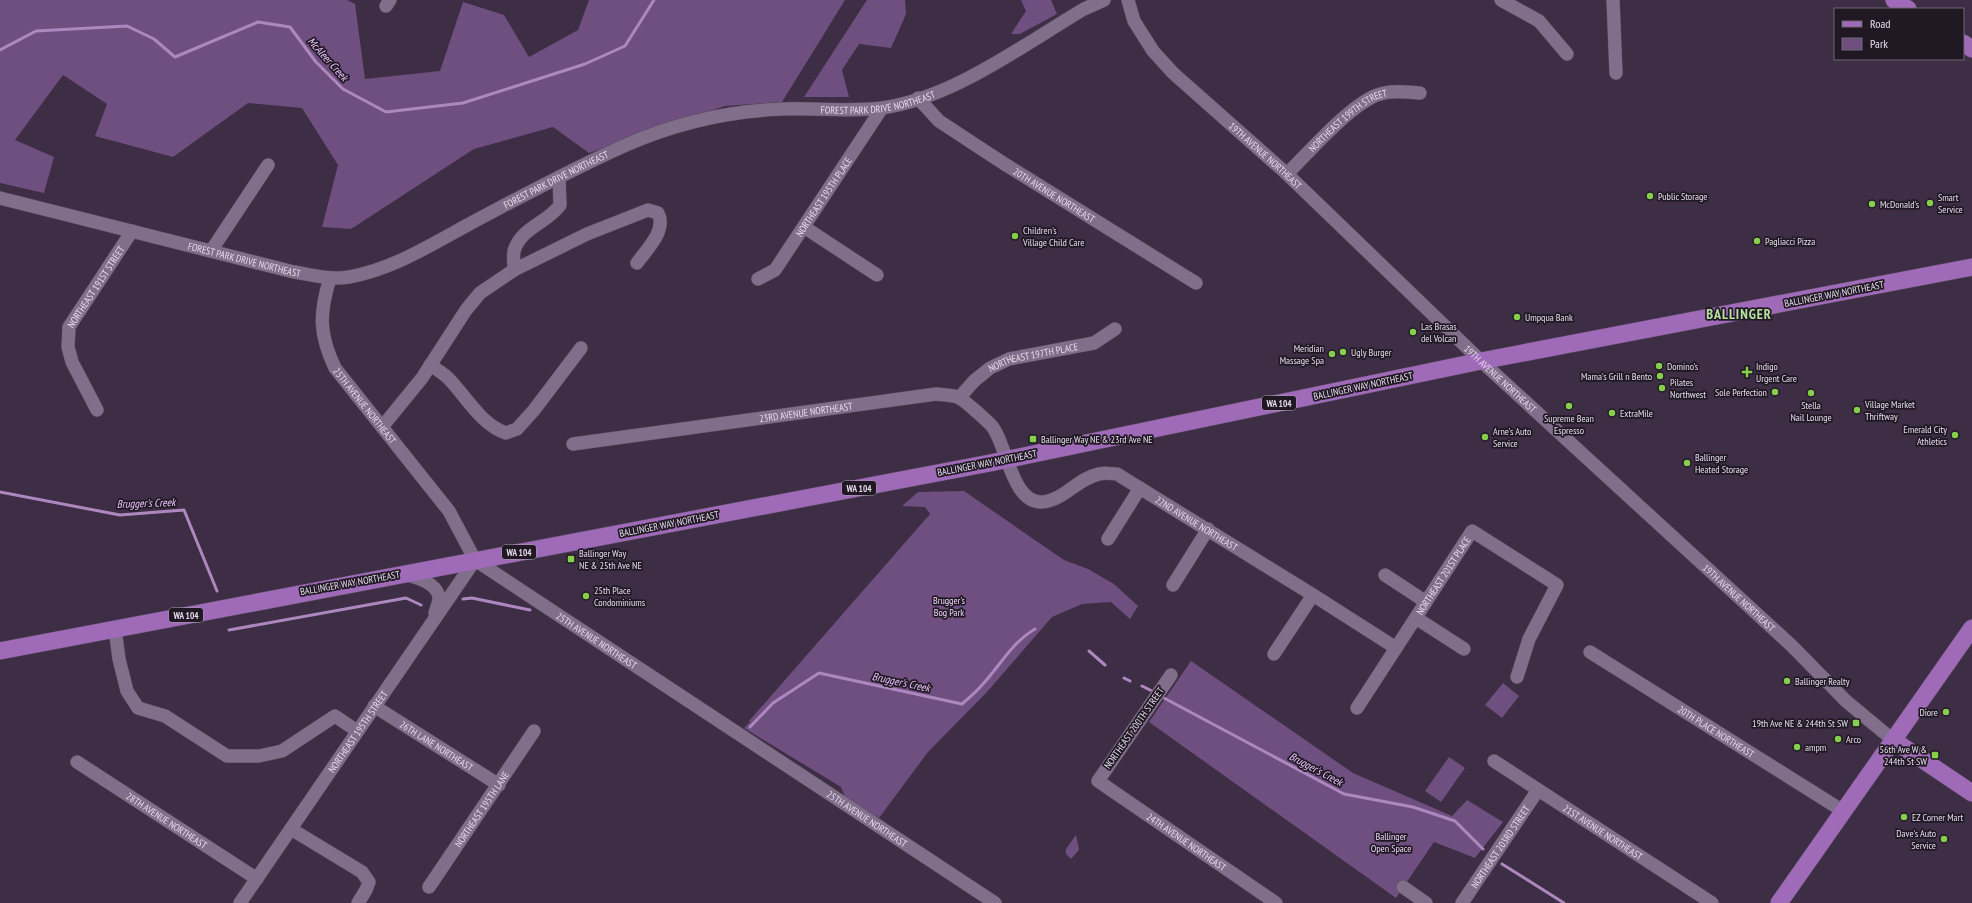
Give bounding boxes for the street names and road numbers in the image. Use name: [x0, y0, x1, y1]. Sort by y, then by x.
street label: NORTHEAST 199TH STREET: [1306, 86, 1388, 155]
street label: FOREST PARK DRIVE NORTHEAST: [821, 87, 937, 116]
street label: 19TH AVENUE NORTHEAST: [1226, 119, 1305, 192]
street label: FOREST PARK DRIVE NORTHEAST: [501, 147, 611, 211]
street label: NORTHEAST 195TH PLACE: [793, 155, 854, 239]
street label: 20TH AVENUE NORTHEAST: [1011, 165, 1098, 225]
street label: FOREST PARK DRIVE NORTHEAST: [187, 239, 302, 280]
street label: NORTHEAST 191ST STREET: [64, 243, 127, 330]
street label: BALLINGER WAY NORTHEAST: [1783, 278, 1885, 310]
street label: NORTHEAST 197TH PLACE: [986, 340, 1079, 374]
street label: 19TH AVENUE NORTHEAST: [1462, 342, 1540, 416]
street label: 25TH AVENUE NORTHEAST: [331, 365, 400, 447]
street label: BALLINGER WAY NORTHEAST: [1312, 369, 1414, 403]
road number: WA 104: [1262, 396, 1296, 410]
street label: 23RD AVENUE NORTHEAST: [758, 399, 854, 425]
street label: BALLINGER WAY NORTHEAST: [936, 447, 1038, 479]
road number: WA 104: [842, 481, 876, 495]
street label: 22ND AVENUE NORTHEAST: [1153, 493, 1241, 554]
street label: BALLINGER WAY NORTHEAST: [618, 508, 720, 540]
street label: NORTHEAST 201ST PLACE: [1413, 534, 1473, 617]
road number: WA 104: [502, 545, 536, 559]
street label: 19TH AVENUE NORTHEAST: [1700, 561, 1779, 634]
street label: BALLINGER WAY NORTHEAST: [299, 568, 402, 598]
road number: WA 104: [169, 608, 203, 622]
street label: 25TH AVENUE NORTHEAST: [554, 609, 640, 672]
street label: NORTHEAST 200TH STREET: [1101, 684, 1167, 771]
street label: NORTHEAST 195TH STREET: [325, 687, 391, 775]
street label: 20TH PLACE NORTHEAST: [1675, 702, 1757, 761]
street label: 26TH LANE NORTHEAST: [397, 717, 476, 774]
street label: NORTHEAST 195TH LANE: [451, 769, 512, 849]
street label: 25TH AVENUE NORTHEAST: [824, 787, 910, 850]
street label: 28TH AVENUE NORTHEAST: [124, 789, 210, 852]
street label: 21ST AVENUE NORTHEAST: [1561, 801, 1646, 863]
street label: NORTHEAST 203RD STREET: [1467, 802, 1533, 890]
street label: 24TH AVENUE NORTHEAST: [1144, 810, 1229, 874]

